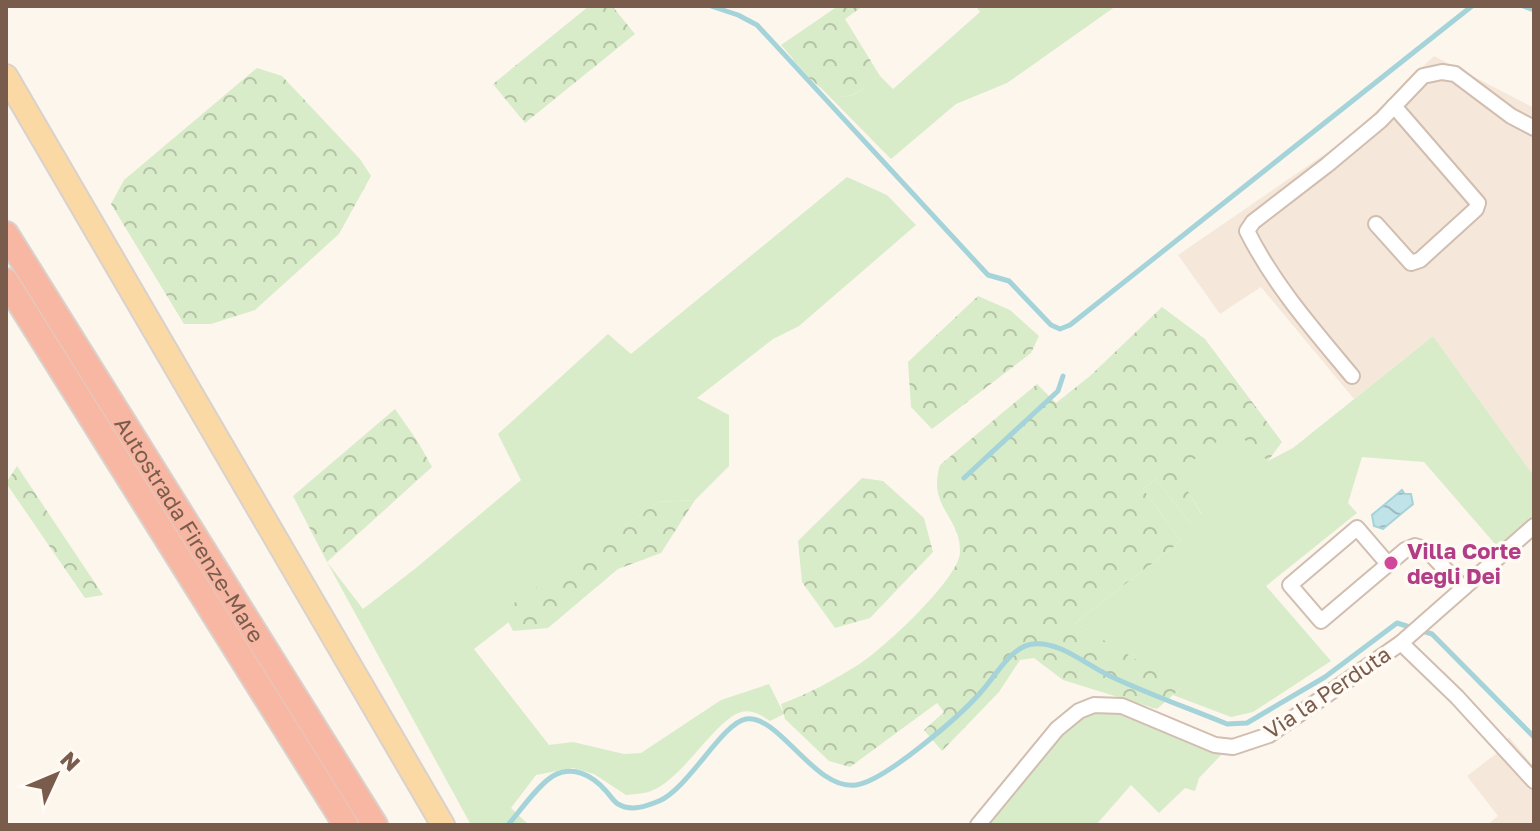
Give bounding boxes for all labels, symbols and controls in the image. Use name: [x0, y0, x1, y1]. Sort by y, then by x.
street label: Autostrada Firenze-Mare: [110, 411, 271, 647]
place label: Villa Corte degli Dei: [1407, 537, 1521, 589]
marker: Villa Corte degli Dei: [1382, 554, 1400, 572]
street label: Via la Perduta: [1259, 640, 1395, 744]
north arrow: [16, 735, 96, 815]
text: N: [55, 745, 86, 776]

